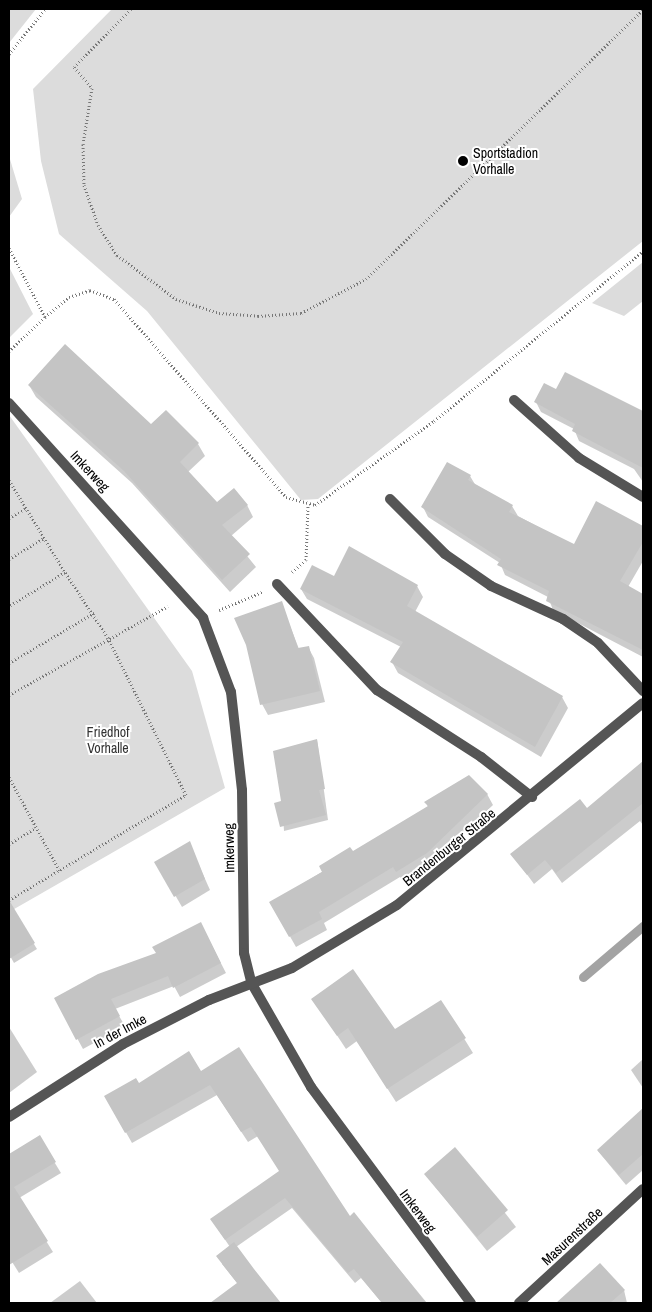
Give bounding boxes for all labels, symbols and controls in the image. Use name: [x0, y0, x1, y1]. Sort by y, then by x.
place label: Sportstadion Vorhalle: [473, 145, 538, 178]
marker: Sportstadion Vorhalle: [457, 155, 469, 167]
street label: Imkerweg: [67, 447, 113, 495]
park label: Friedhof Vorhalle: [87, 724, 129, 756]
street label: Brandenburger Straße: [399, 805, 499, 889]
street label: Imkerweg: [220, 823, 238, 873]
street label: In der Imke: [91, 1010, 149, 1052]
street label: Imkerweg: [396, 1186, 440, 1236]
street label: Masurenstraße: [538, 1204, 606, 1268]

